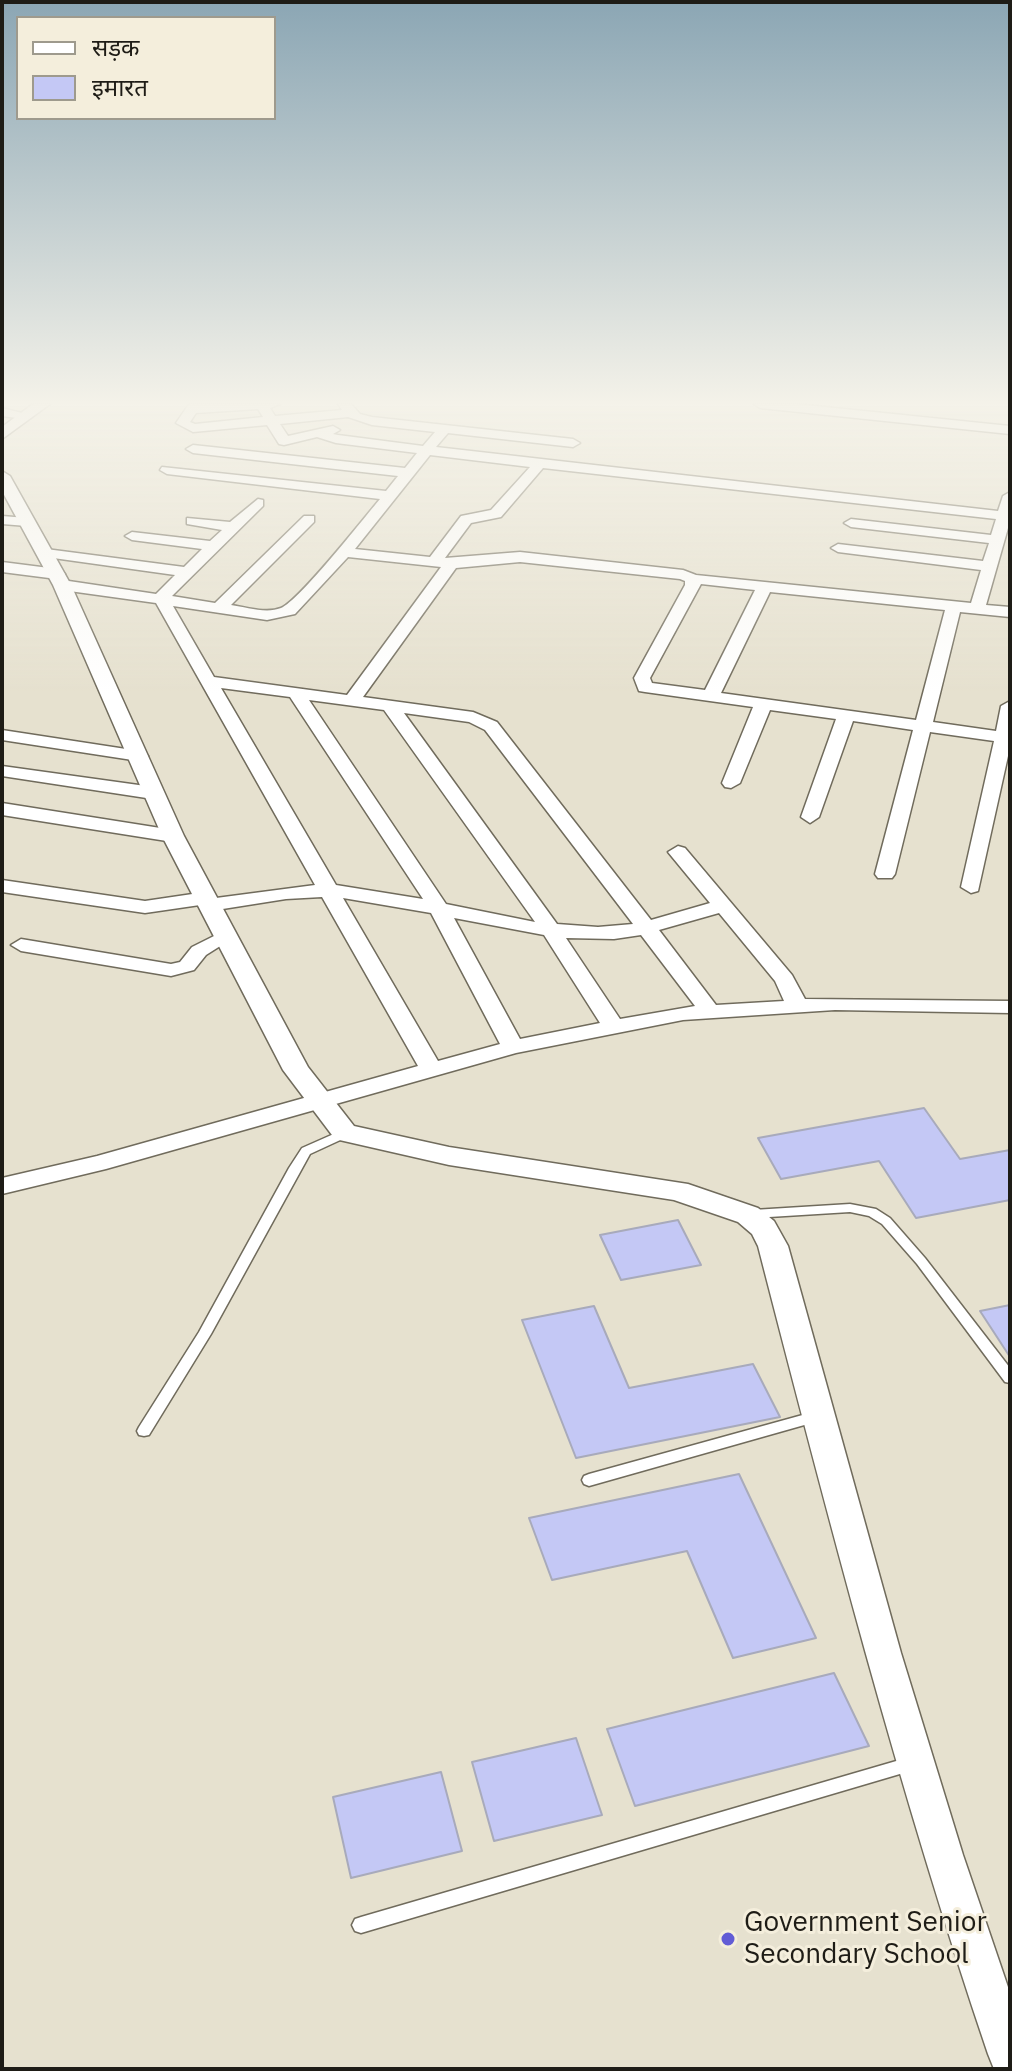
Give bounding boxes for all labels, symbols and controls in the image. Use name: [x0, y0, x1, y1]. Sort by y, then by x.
legend: [16, 16, 276, 120]
text: सड़क: [92, 31, 140, 63]
text: इमारत: [92, 71, 148, 103]
place label: Government Senior Secondary School: [744, 1906, 987, 1972]
marker: Government Senior Secondary School: [719, 1930, 737, 1948]

